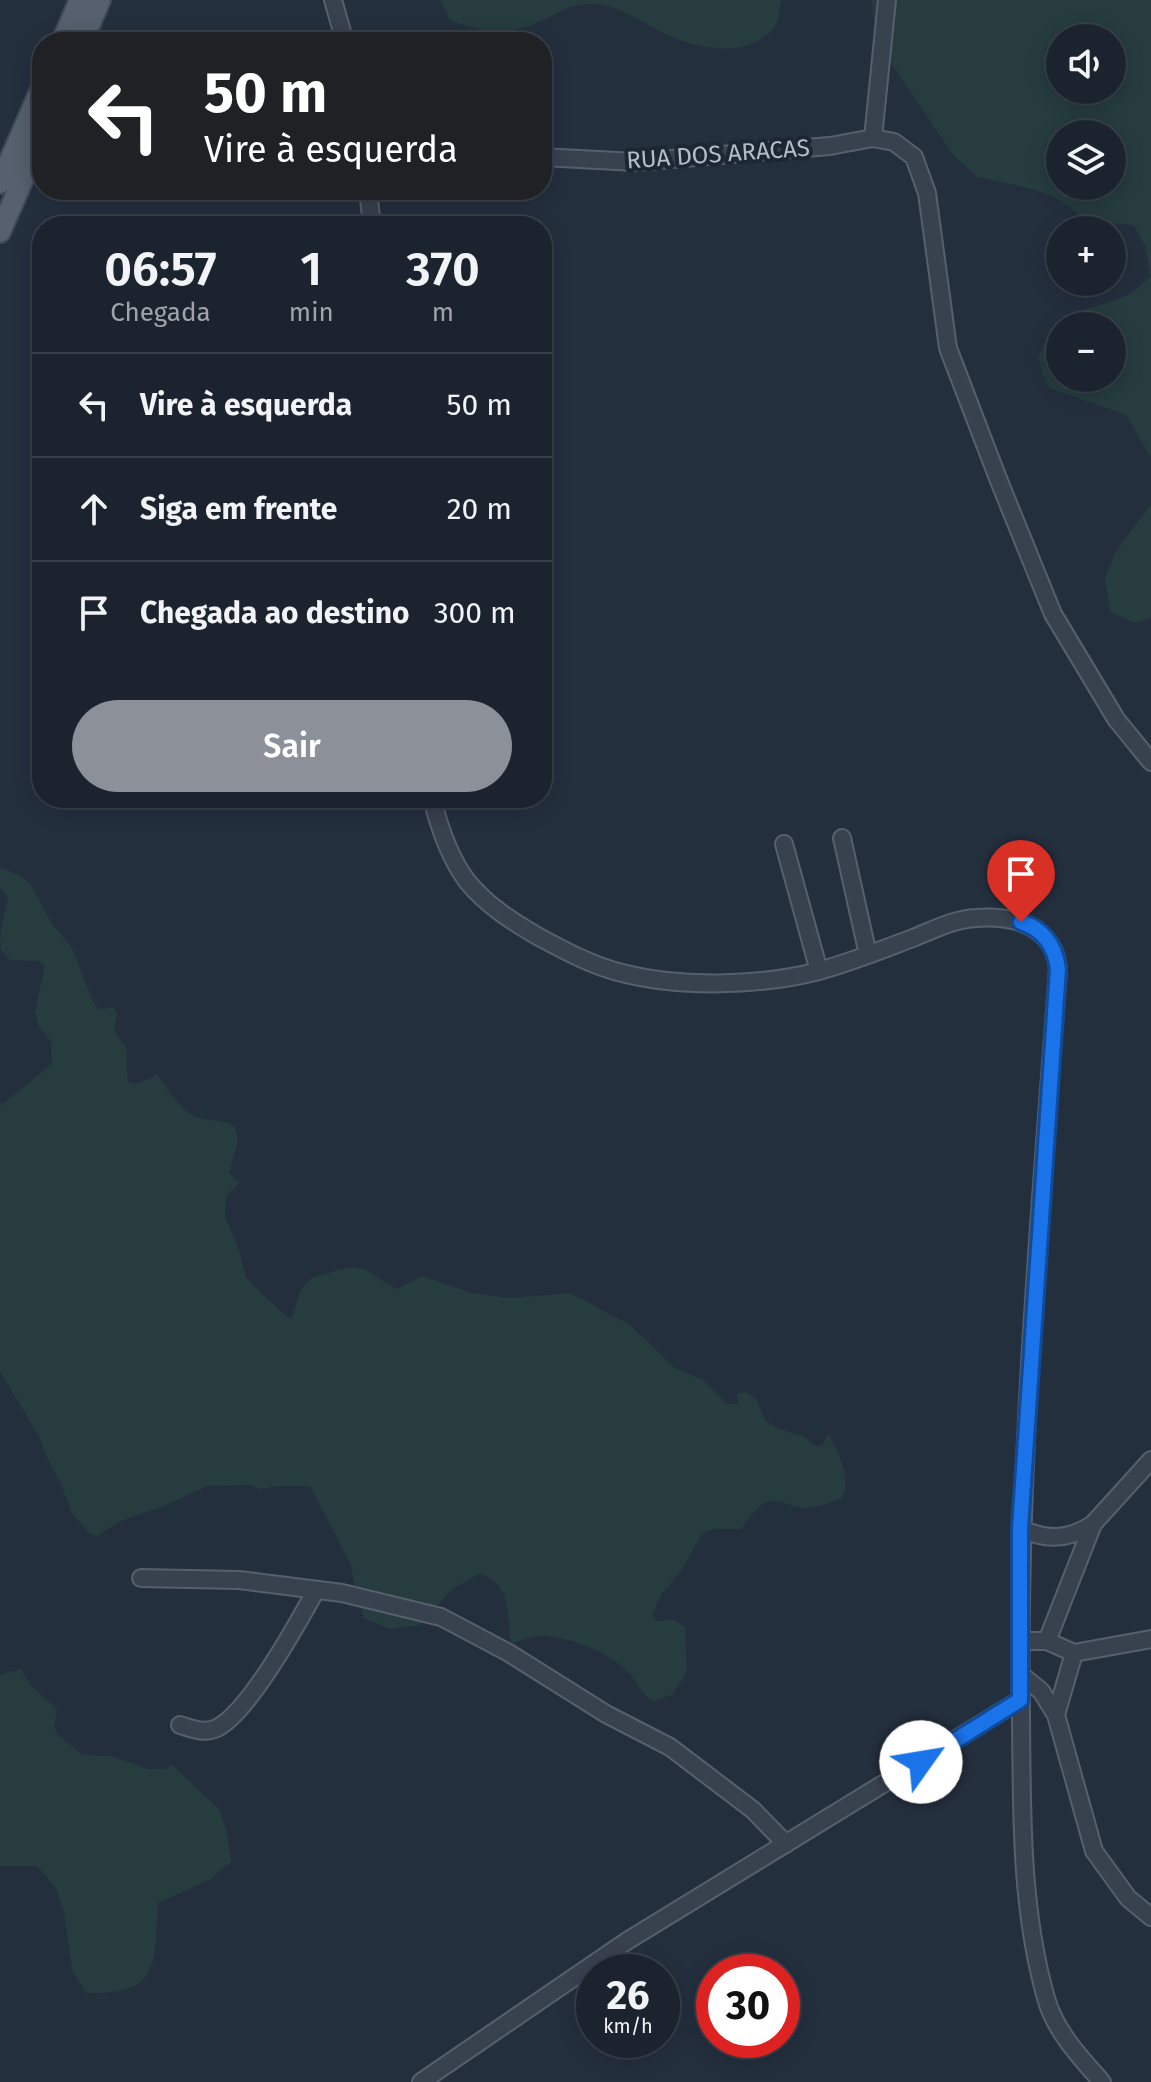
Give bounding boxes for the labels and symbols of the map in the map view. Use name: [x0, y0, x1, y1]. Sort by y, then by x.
street label: RUA DOS ARACAS: [625, 134, 811, 174]
pin: [987, 840, 1055, 922]
position arrow: [879, 1720, 963, 1804]
speed limit sign: 30: [696, 1954, 800, 2058]

